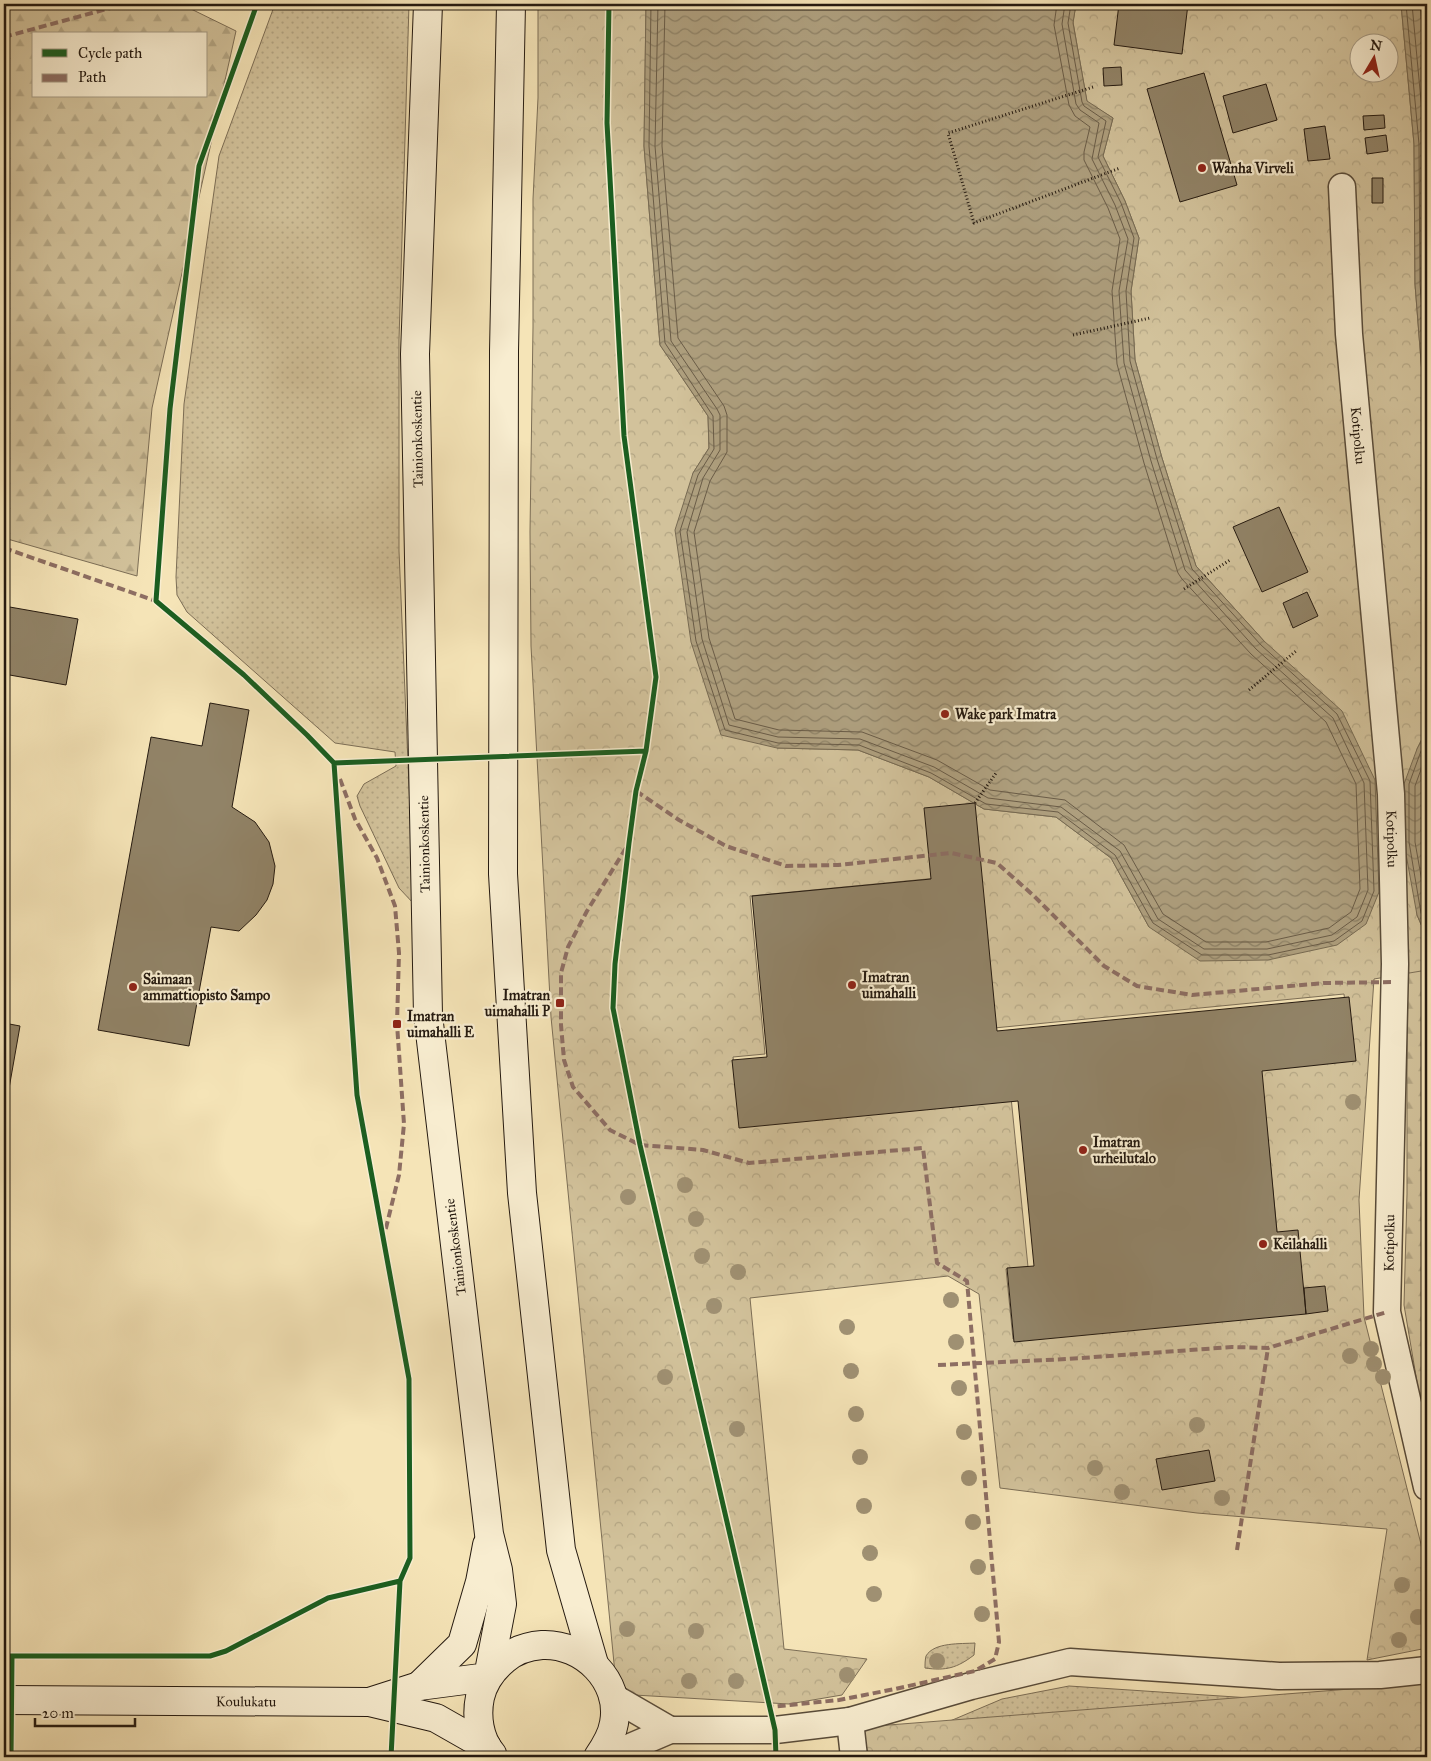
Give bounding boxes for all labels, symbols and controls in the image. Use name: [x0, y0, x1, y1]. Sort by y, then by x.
legend: [32, 32, 208, 98]
north arrow: [1348, 32, 1398, 82]
text: N: [1369, 36, 1383, 55]
text: Cycle path: [78, 44, 143, 62]
text: Path: [78, 68, 107, 86]
place label: Wanha Virveli: [1212, 160, 1294, 177]
marker: Wanha Virveli: [1196, 162, 1208, 174]
street label: Tainionkoskentie: [408, 390, 427, 488]
street label: Kotipolku: [1347, 406, 1369, 465]
place label: Wake park Imatra: [955, 706, 1057, 724]
marker: Wake park Imatra: [939, 708, 951, 720]
street label: Tainionkoskentie: [415, 795, 434, 893]
street label: Kotipolku: [1382, 810, 1401, 868]
place label: Imatran uimahalli: [861, 969, 916, 1002]
place label: Saimaan ammattiopisto Sampo: [143, 971, 270, 1005]
marker: Imatran uimahalli: [846, 979, 858, 991]
marker: Saimaan ammattiopisto Sampo: [127, 981, 139, 993]
place label: Imatran uimahalli P: [484, 987, 550, 1020]
marker: Imatran uimahalli P: [554, 997, 566, 1009]
place label: Imatran uimahalli E: [406, 1008, 474, 1041]
marker: Imatran uimahalli E: [391, 1018, 403, 1030]
place label: Imatran urheilutalo: [1092, 1134, 1156, 1167]
marker: Imatran urheilutalo: [1077, 1144, 1089, 1156]
street label: Tainionkoskentie: [441, 1197, 470, 1296]
street label: Kotipolku: [1380, 1214, 1399, 1272]
place label: Keilahalli: [1273, 1236, 1327, 1253]
marker: Keilahalli: [1257, 1238, 1269, 1250]
street label: Koulukatu: [216, 1693, 277, 1710]
scale bar: [35, 1696, 135, 1728]
text: 20 m: [42, 1704, 74, 1722]

